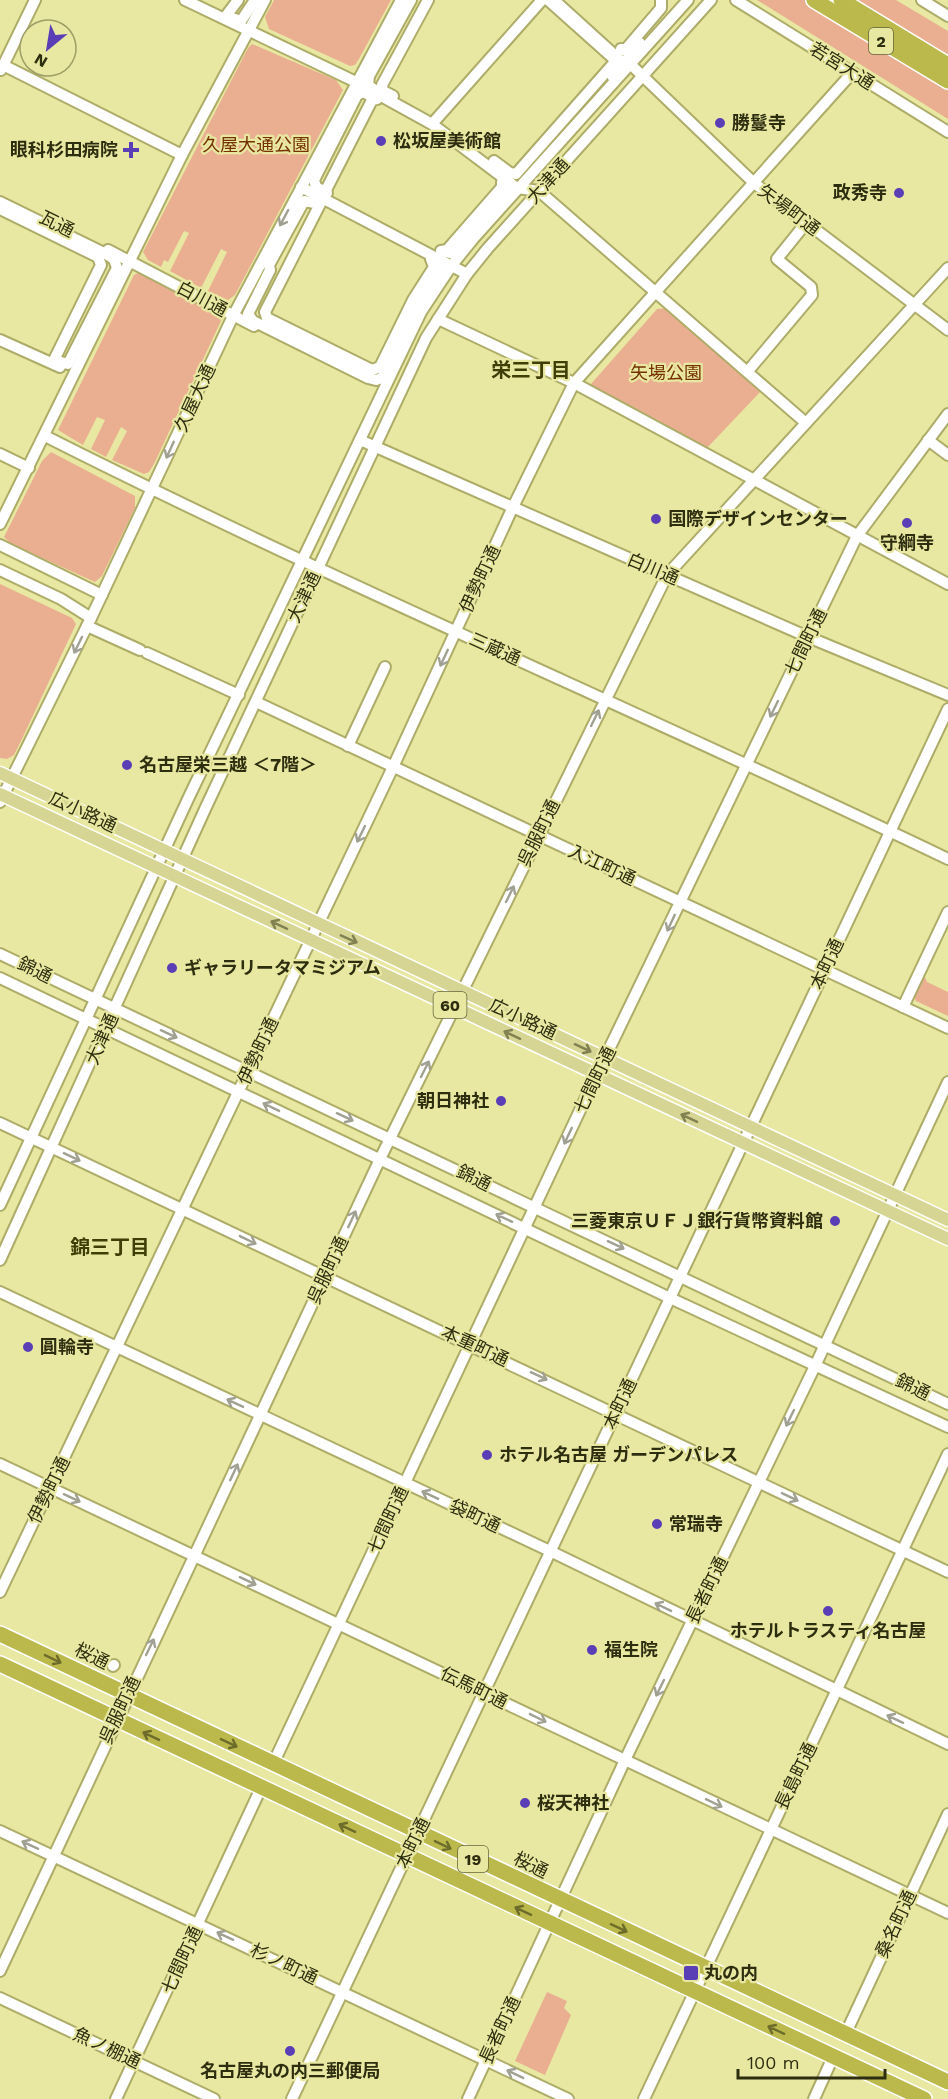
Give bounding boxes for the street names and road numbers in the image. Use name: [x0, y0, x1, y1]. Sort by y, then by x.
road number: 2: [869, 28, 893, 54]
street label: 若宮大通: [806, 38, 878, 94]
street label: 大津通: [522, 154, 573, 208]
street label: 矢場町通: [754, 180, 824, 240]
street label: 瓦通: [36, 206, 78, 241]
street label: 白川通: [173, 277, 231, 321]
street label: 久屋大通: [170, 361, 219, 435]
street label: 伊勢町通: [455, 542, 504, 616]
street label: 白川通: [624, 548, 682, 589]
street label: 大津通: [283, 568, 324, 626]
street label: 七間町通: [780, 605, 831, 679]
street label: 三蔵通: [466, 628, 524, 669]
street label: 広小路通: [46, 787, 120, 836]
street label: 呉服町通: [513, 796, 564, 870]
street label: 入江町通: [565, 840, 639, 889]
street label: 本町通: [806, 935, 847, 993]
street label: 錦通: [14, 952, 56, 987]
road number: 60: [434, 992, 466, 1018]
street label: 広小路通: [486, 994, 560, 1043]
street label: 大津通: [81, 1010, 122, 1068]
street label: 伊勢町通: [233, 1014, 282, 1088]
street label: 七間町通: [569, 1043, 620, 1117]
street label: 錦通: [453, 1160, 495, 1195]
street label: 呉服町通: [303, 1233, 352, 1307]
street label: 本重町通: [438, 1321, 512, 1370]
street label: 錦通: [892, 1369, 934, 1404]
street label: 本町通: [599, 1375, 640, 1433]
street label: 伊勢町通: [23, 1453, 74, 1527]
street label: 七間町通: [363, 1483, 412, 1557]
street label: 袋町通: [446, 1495, 504, 1536]
street label: 長者町通: [681, 1553, 732, 1627]
street label: 桜通: [71, 1638, 113, 1673]
street label: 伝馬町通: [437, 1662, 511, 1713]
street label: 呉服町通: [95, 1673, 144, 1747]
street label: 長島町通: [770, 1739, 821, 1813]
street label: 本町通: [391, 1814, 434, 1872]
road number: 19: [458, 1846, 488, 1872]
street label: 桜通: [510, 1847, 552, 1882]
street label: 桑名町通: [871, 1887, 920, 1961]
street label: 七間町通: [157, 1923, 206, 1997]
street label: 杉ノ町通: [247, 1939, 321, 1988]
street label: 長者町通: [475, 1993, 524, 2067]
street label: 魚ノ棚通: [70, 2023, 144, 2072]

